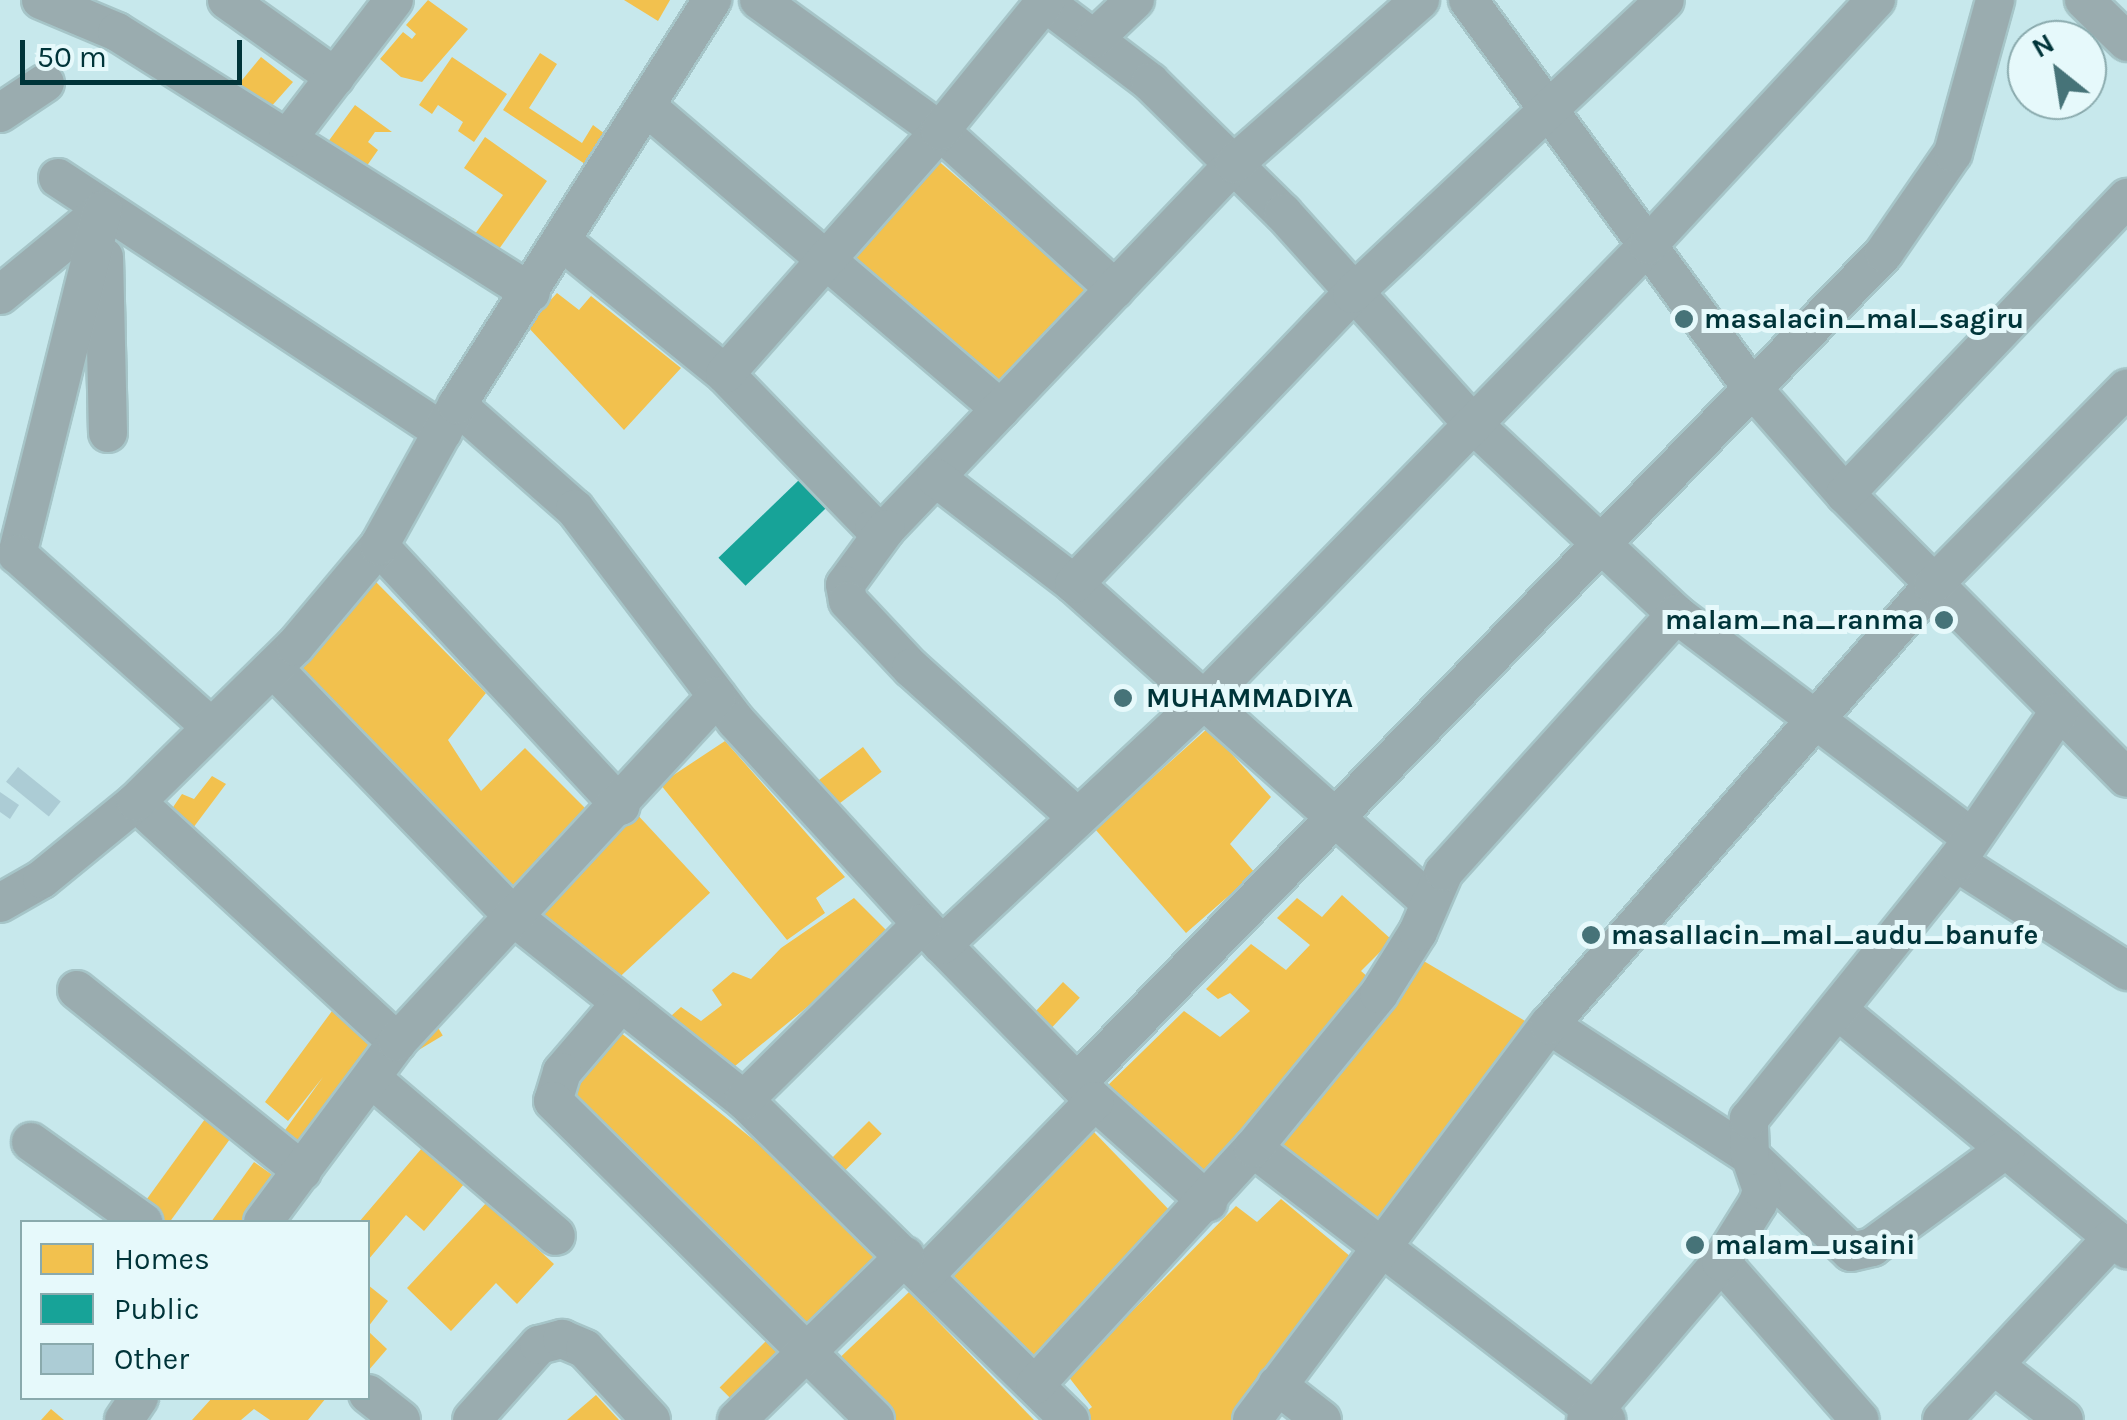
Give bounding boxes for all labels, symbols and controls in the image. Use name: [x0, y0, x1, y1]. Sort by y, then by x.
scale bar: [25, 20, 248, 82]
north arrow: [2007, 20, 2107, 120]
text: N: [2026, 26, 2060, 65]
text: 50 m: [37, 39, 107, 75]
place label: masalacin_mal_sagiru: [1704, 302, 2024, 336]
marker: masalacin_mal_sagiru: [1673, 308, 1695, 330]
place label: malam_na_ranma: [1665, 603, 1924, 637]
marker: malam_na_ranma: [1933, 609, 1955, 631]
place label: MUHAMMADIYA: [1146, 681, 1353, 715]
marker: MUHAMMADIYA: [1110, 685, 1136, 711]
place label: masallacin_mal_audu_banufe: [1611, 918, 2038, 952]
marker: masallacin_mal_audu_banufe: [1580, 924, 1602, 946]
legend: [20, 1220, 370, 1400]
place label: malam_usaini: [1715, 1228, 1915, 1262]
marker: malam_usaini: [1684, 1234, 1706, 1256]
text: Homes: [114, 1241, 210, 1277]
text: Public: [114, 1291, 199, 1327]
text: Other: [114, 1341, 189, 1377]

